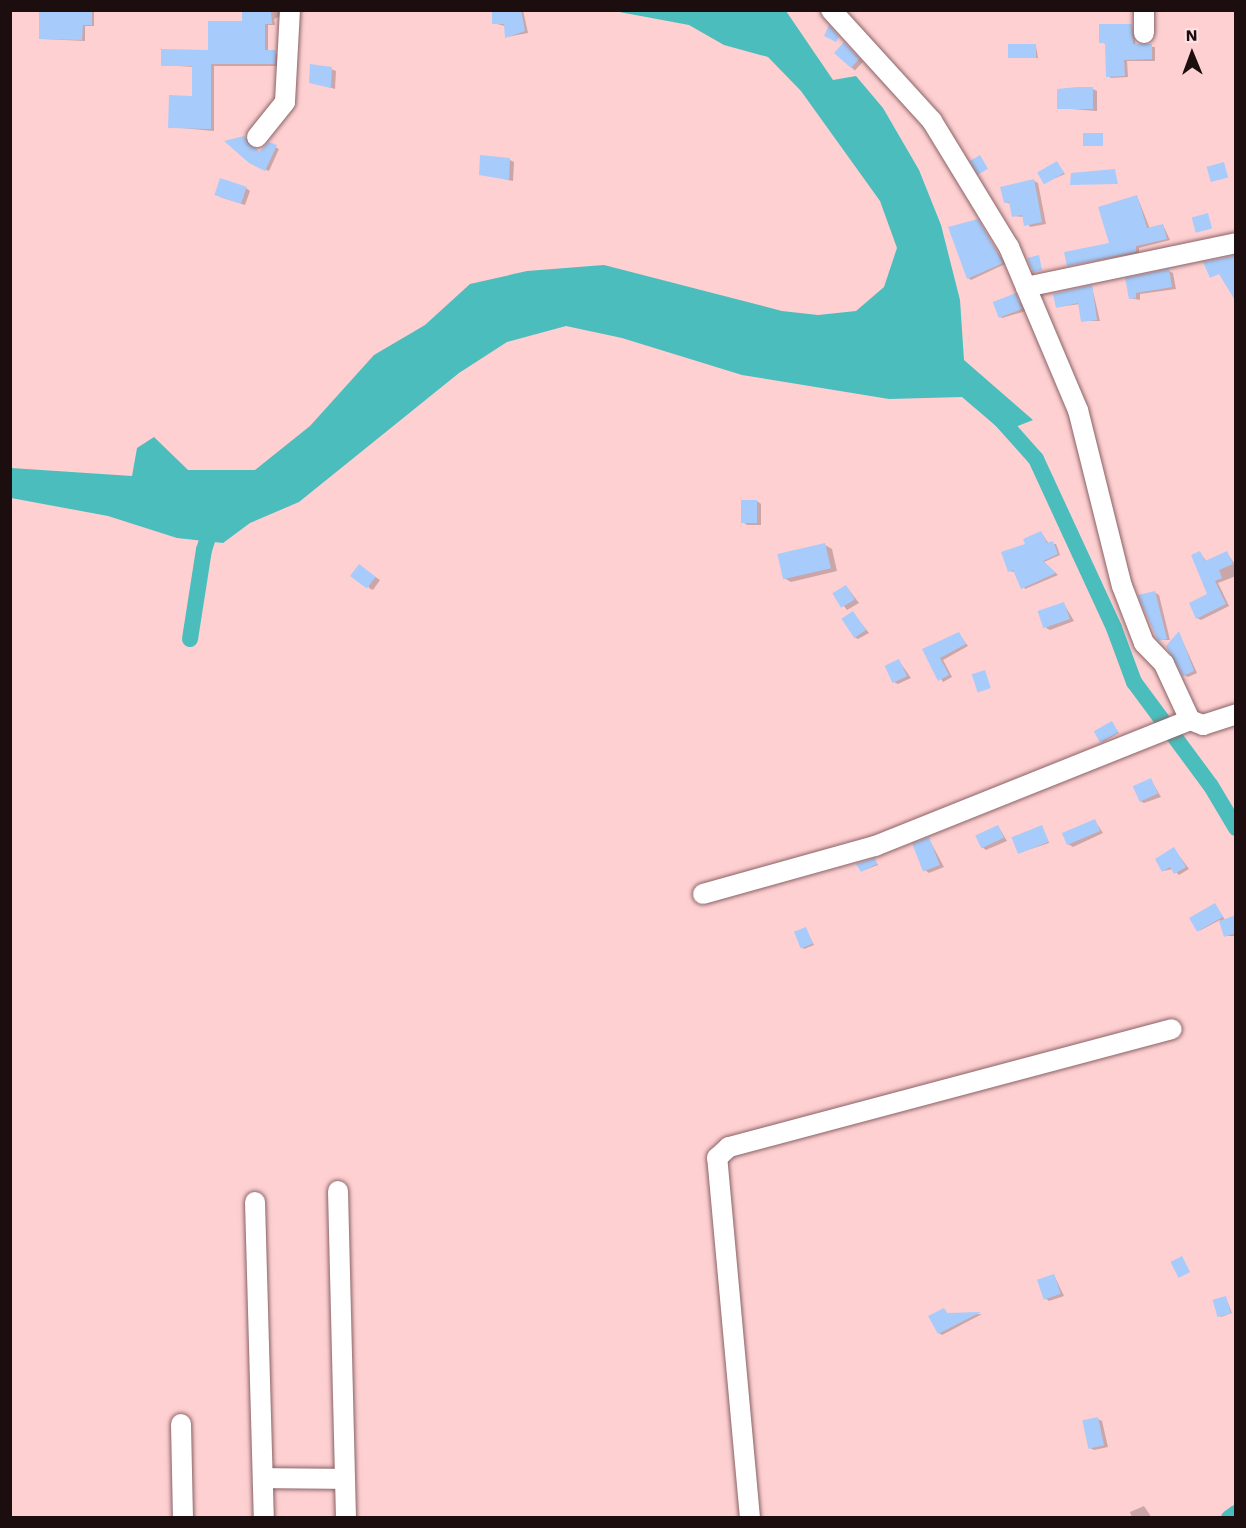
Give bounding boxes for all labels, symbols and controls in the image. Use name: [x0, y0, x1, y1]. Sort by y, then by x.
north arrow: [1162, 24, 1222, 84]
text: N: [1186, 26, 1198, 45]

